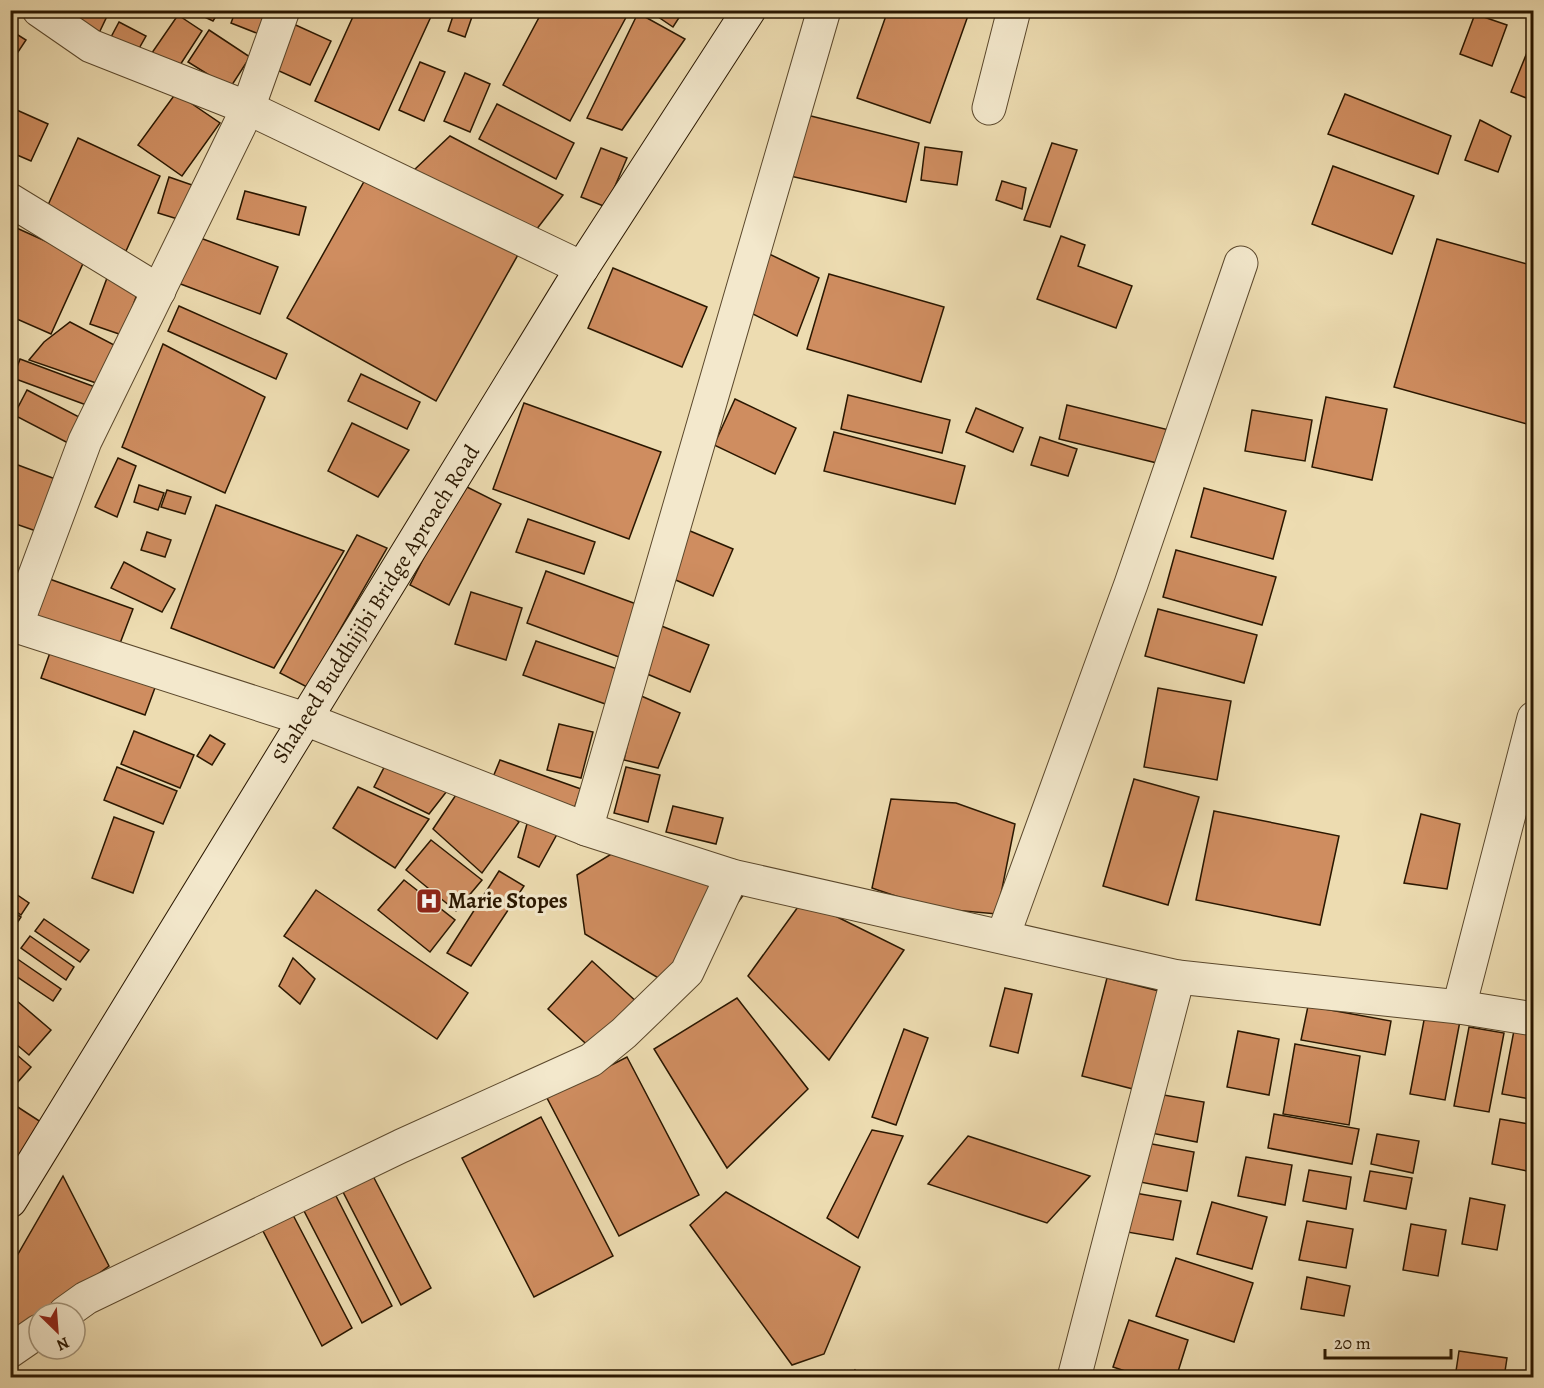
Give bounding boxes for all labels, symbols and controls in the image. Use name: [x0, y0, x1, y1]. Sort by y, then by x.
street label: Shaheed Buddhijibi Bridge Aproach Road: [265, 439, 487, 769]
hospital icon: Marie Stopes: [414, 886, 444, 916]
place label: Marie Stopes: [448, 886, 568, 916]
north arrow: [27, 1301, 87, 1361]
scale bar: [1325, 1322, 1451, 1360]
text: N: [53, 1331, 73, 1356]
text: 20 m: [1334, 1331, 1371, 1355]

